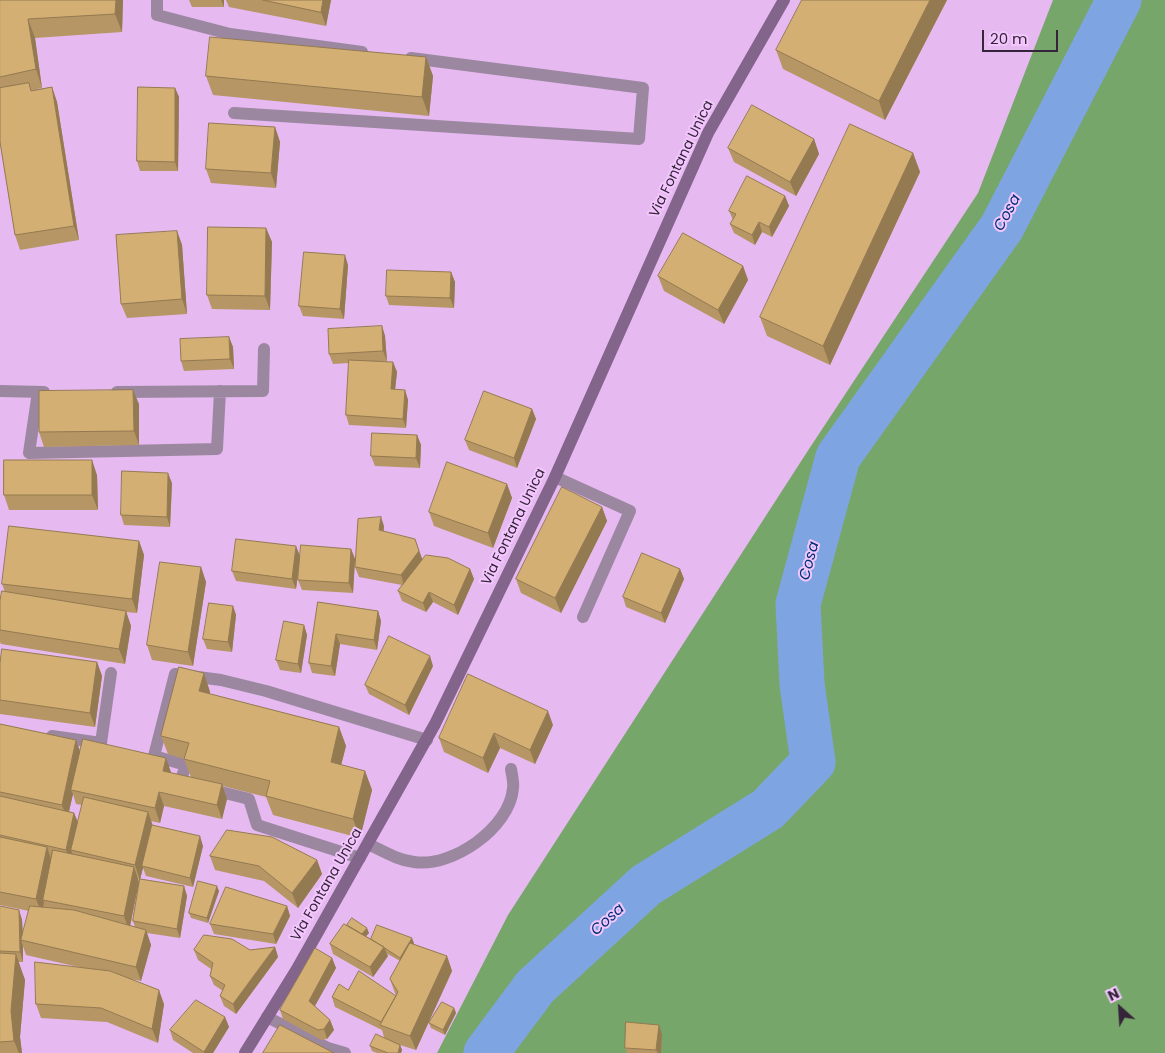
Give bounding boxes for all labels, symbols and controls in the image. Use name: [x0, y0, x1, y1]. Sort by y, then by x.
scale bar: [985, 20, 1061, 52]
text: 20 m: [990, 28, 1028, 49]
street label: Via Fontana Unica: [646, 98, 718, 220]
water label: Cosa: [991, 192, 1025, 234]
street label: Via Fontana Unica: [478, 466, 550, 588]
water label: Cosa: [796, 540, 824, 582]
street label: Via Fontana Unica: [288, 826, 366, 944]
water label: Cosa: [587, 900, 629, 940]
north arrow: [1095, 983, 1145, 1033]
text: N: [1104, 983, 1123, 1006]

